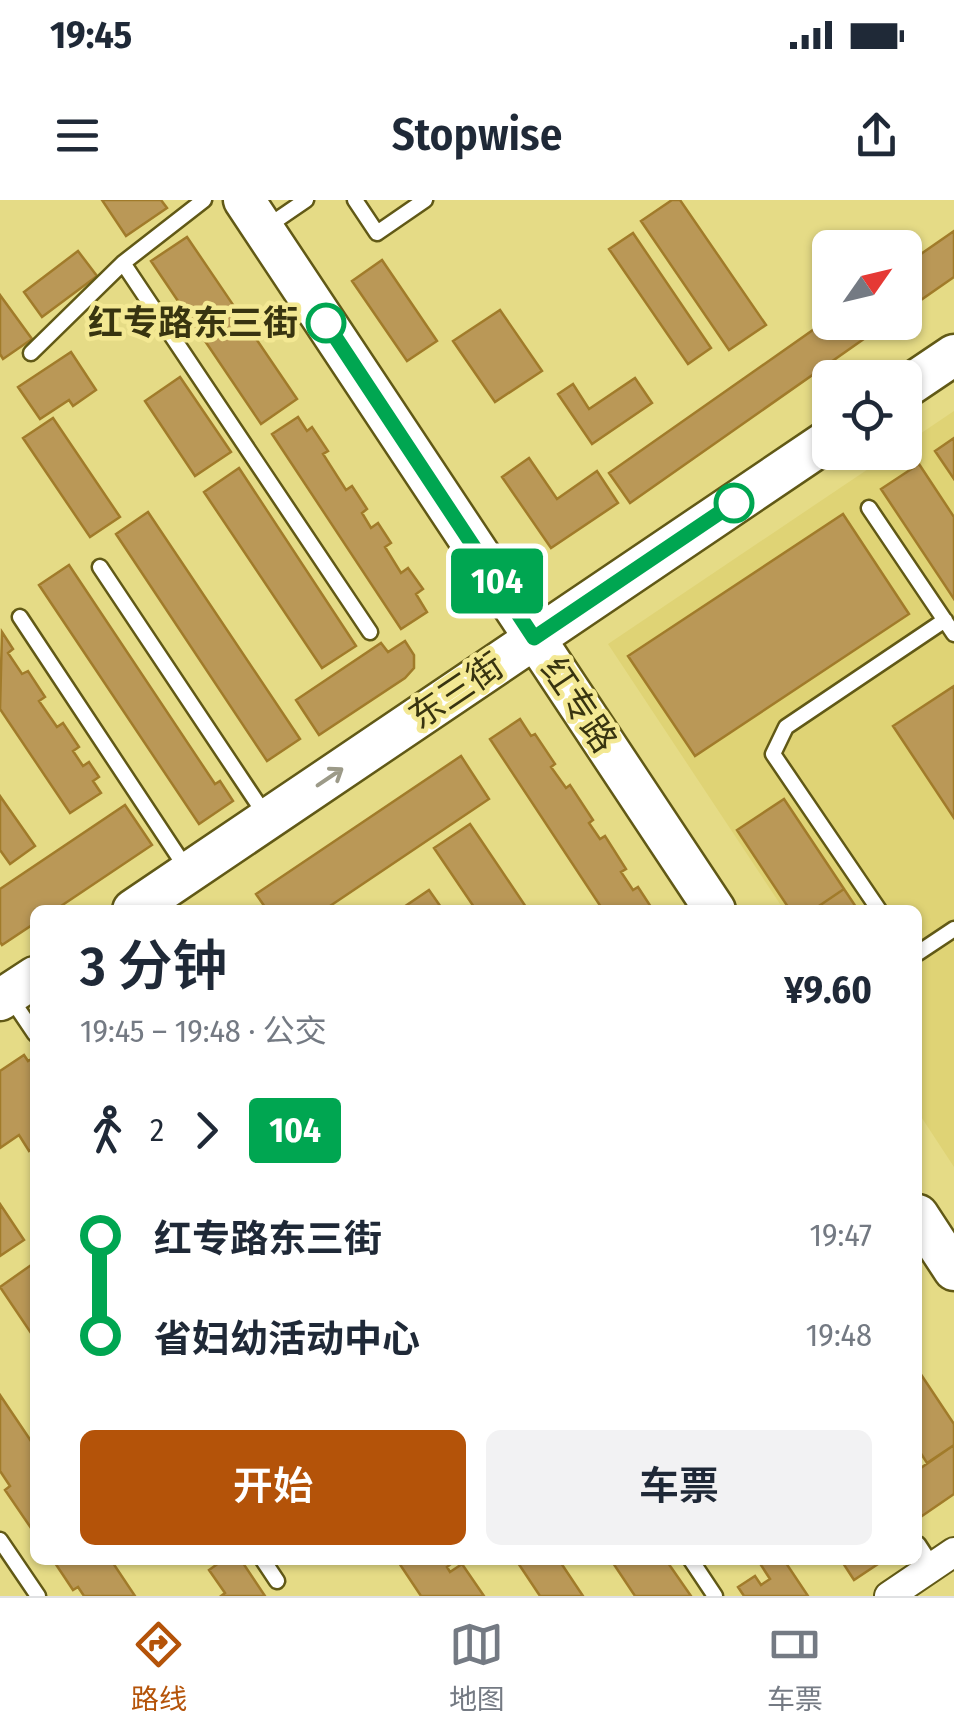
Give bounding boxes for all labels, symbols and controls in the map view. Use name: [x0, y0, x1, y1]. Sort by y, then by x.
text: 19:45: [50, 12, 132, 58]
icon: menu: [50, 108, 105, 163]
text: Stopwise: [392, 108, 562, 162]
icon: share: [849, 108, 904, 163]
north arrow: [812, 230, 922, 340]
map controls: [812, 230, 922, 470]
place label: 红专路东三街: [88, 302, 298, 344]
marker: 红专路东三街: [307, 304, 345, 342]
button: locate: [812, 360, 922, 470]
unlabelled marker: [715, 484, 753, 522]
line badge: 104: [440, 548, 554, 614]
text: 104: [471, 560, 523, 602]
street label: 东三街: [401, 644, 511, 738]
street label: 红专路: [532, 650, 626, 760]
one-way arrow: [315, 766, 343, 787]
text: 3 分钟: [80, 934, 228, 1000]
text: ¥9.60: [784, 967, 872, 1013]
text: 19:45 – 19:48 · 公交: [80, 1012, 327, 1050]
icon: walk: [80, 1103, 135, 1158]
icon: forward: [179, 1103, 234, 1158]
text: 104: [269, 1109, 321, 1151]
text: 2: [150, 1111, 164, 1149]
text: 红专路东三街: [154, 1216, 382, 1262]
text: 19:47: [810, 1216, 872, 1254]
text: 省妇幼活动中心: [154, 1316, 420, 1362]
text: 19:48: [806, 1316, 872, 1354]
button: 开始: [80, 1430, 466, 1545]
button: 车票: [486, 1430, 872, 1545]
tab: 路线: [131, 1617, 187, 1717]
tab: 地图: [449, 1617, 505, 1717]
tab: 车票: [767, 1617, 823, 1717]

